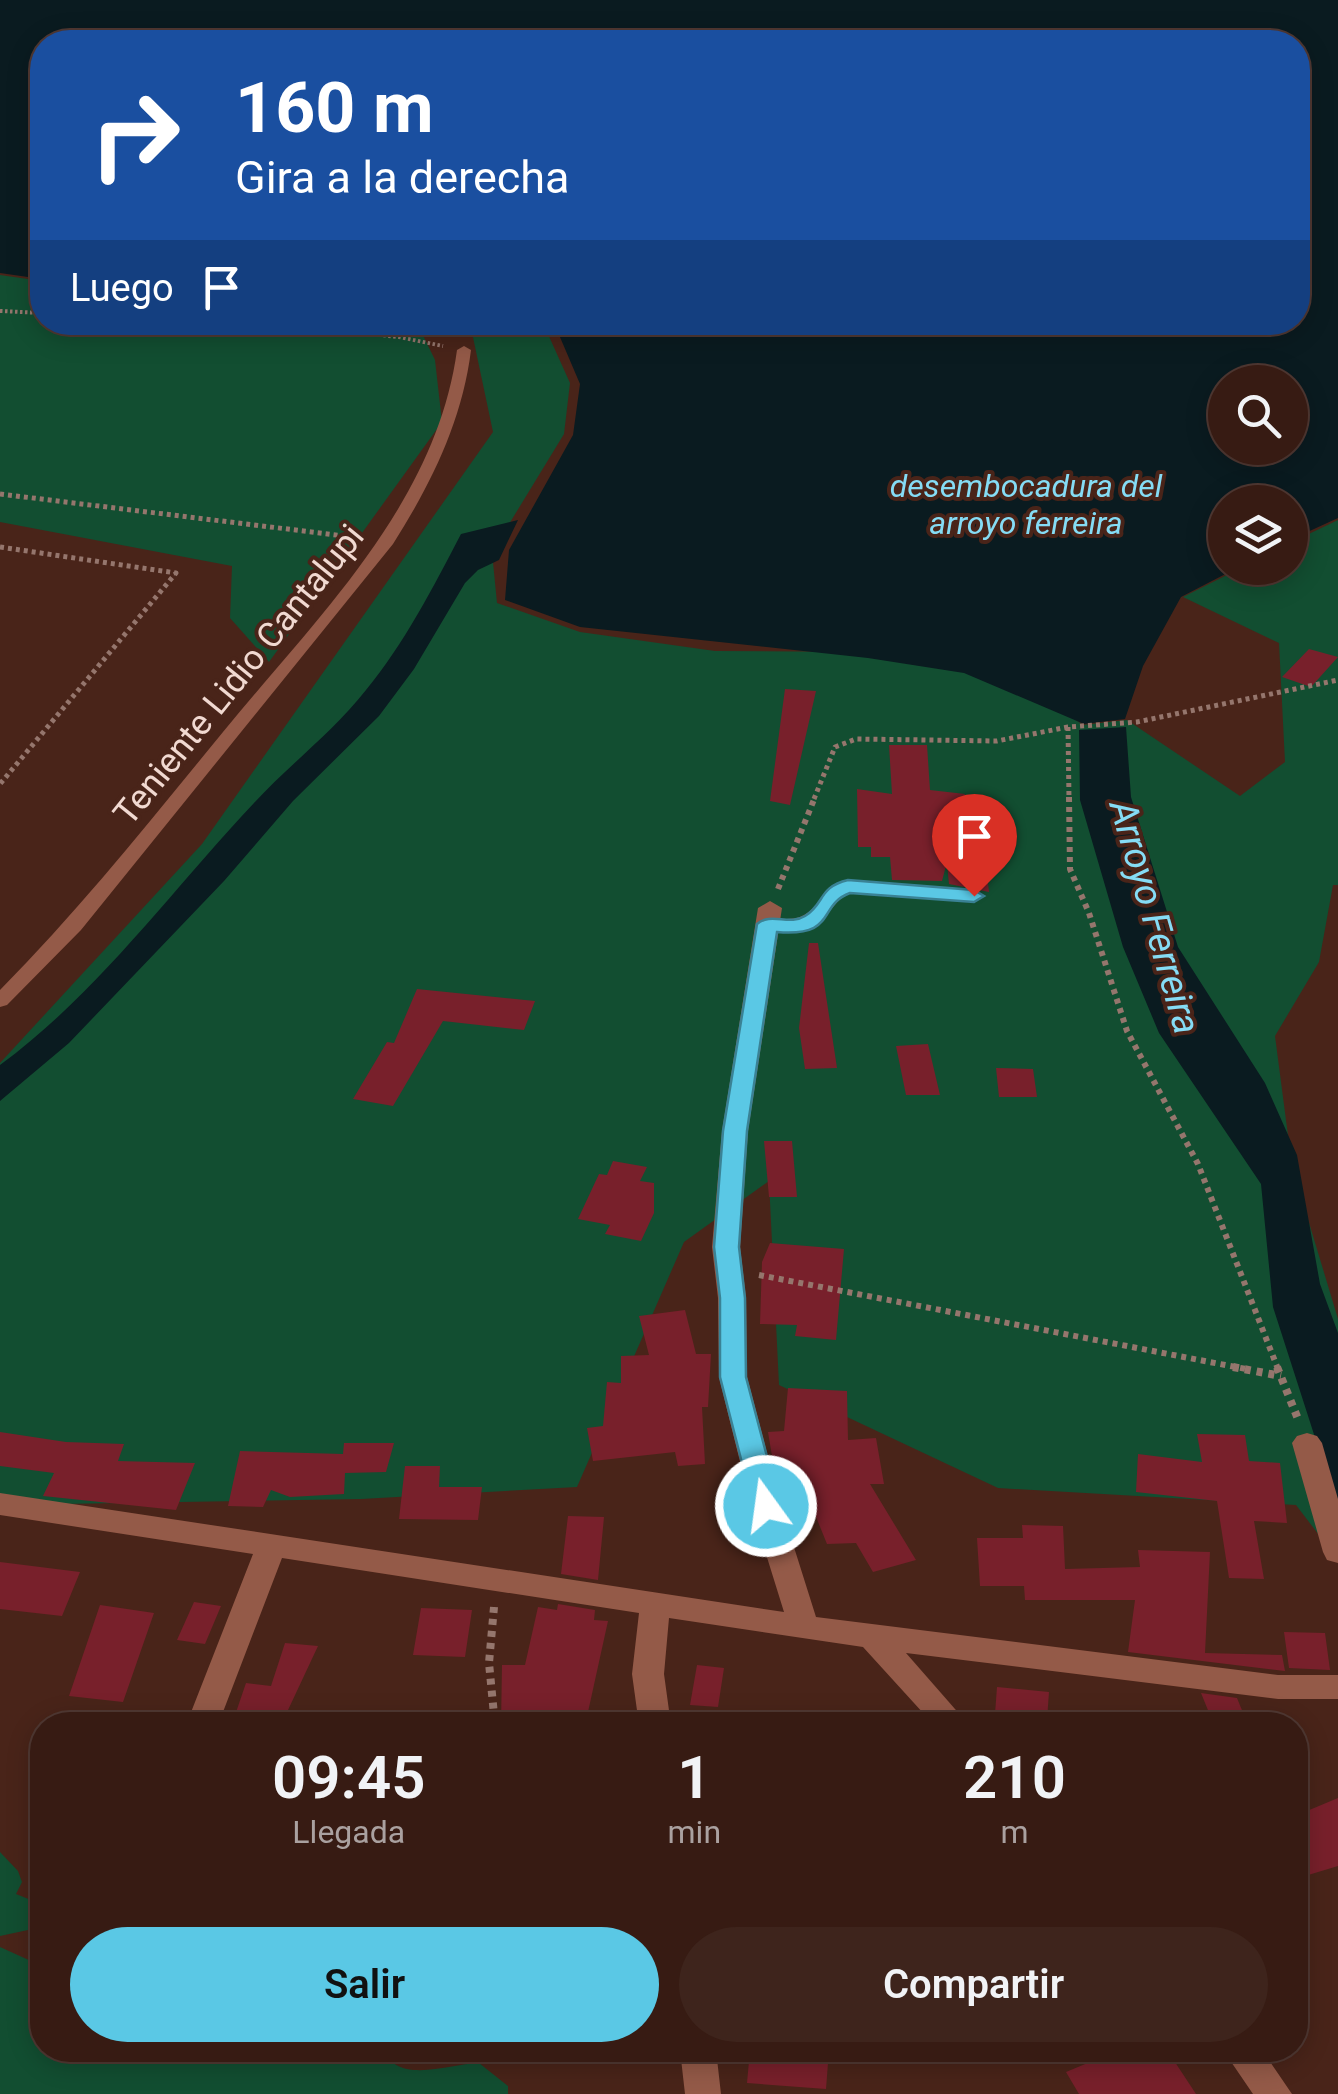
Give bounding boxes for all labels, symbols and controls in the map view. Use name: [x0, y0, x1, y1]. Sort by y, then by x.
text: 160 m: [235, 67, 434, 149]
icon: right: [70, 70, 200, 200]
text: Gira a la derecha: [235, 151, 570, 204]
icon: arrive: [194, 260, 249, 315]
text: Luego: [70, 266, 174, 310]
map controls: [1208, 365, 1308, 585]
button: search: [1208, 365, 1308, 465]
water label: desembocadura del arroyo ferreira: [890, 467, 1163, 542]
button: layers: [1208, 485, 1308, 585]
street label: Teniente Lidio Cantalupi: [105, 517, 373, 833]
water label: Arroyo Ferreira: [1100, 793, 1209, 1039]
pin: [932, 794, 1017, 897]
icon: arrive: [947, 809, 1002, 864]
position arrow: [714, 1454, 818, 1558]
text: 09:45: [272, 1742, 426, 1813]
text: 1: [677, 1742, 711, 1813]
text: 210: [963, 1742, 1066, 1813]
text: Llegada: [292, 1813, 405, 1851]
text: min: [668, 1813, 721, 1851]
text: m: [1000, 1813, 1029, 1851]
button: Salir: [70, 1927, 659, 2042]
button: Compartir: [679, 1927, 1268, 2042]

